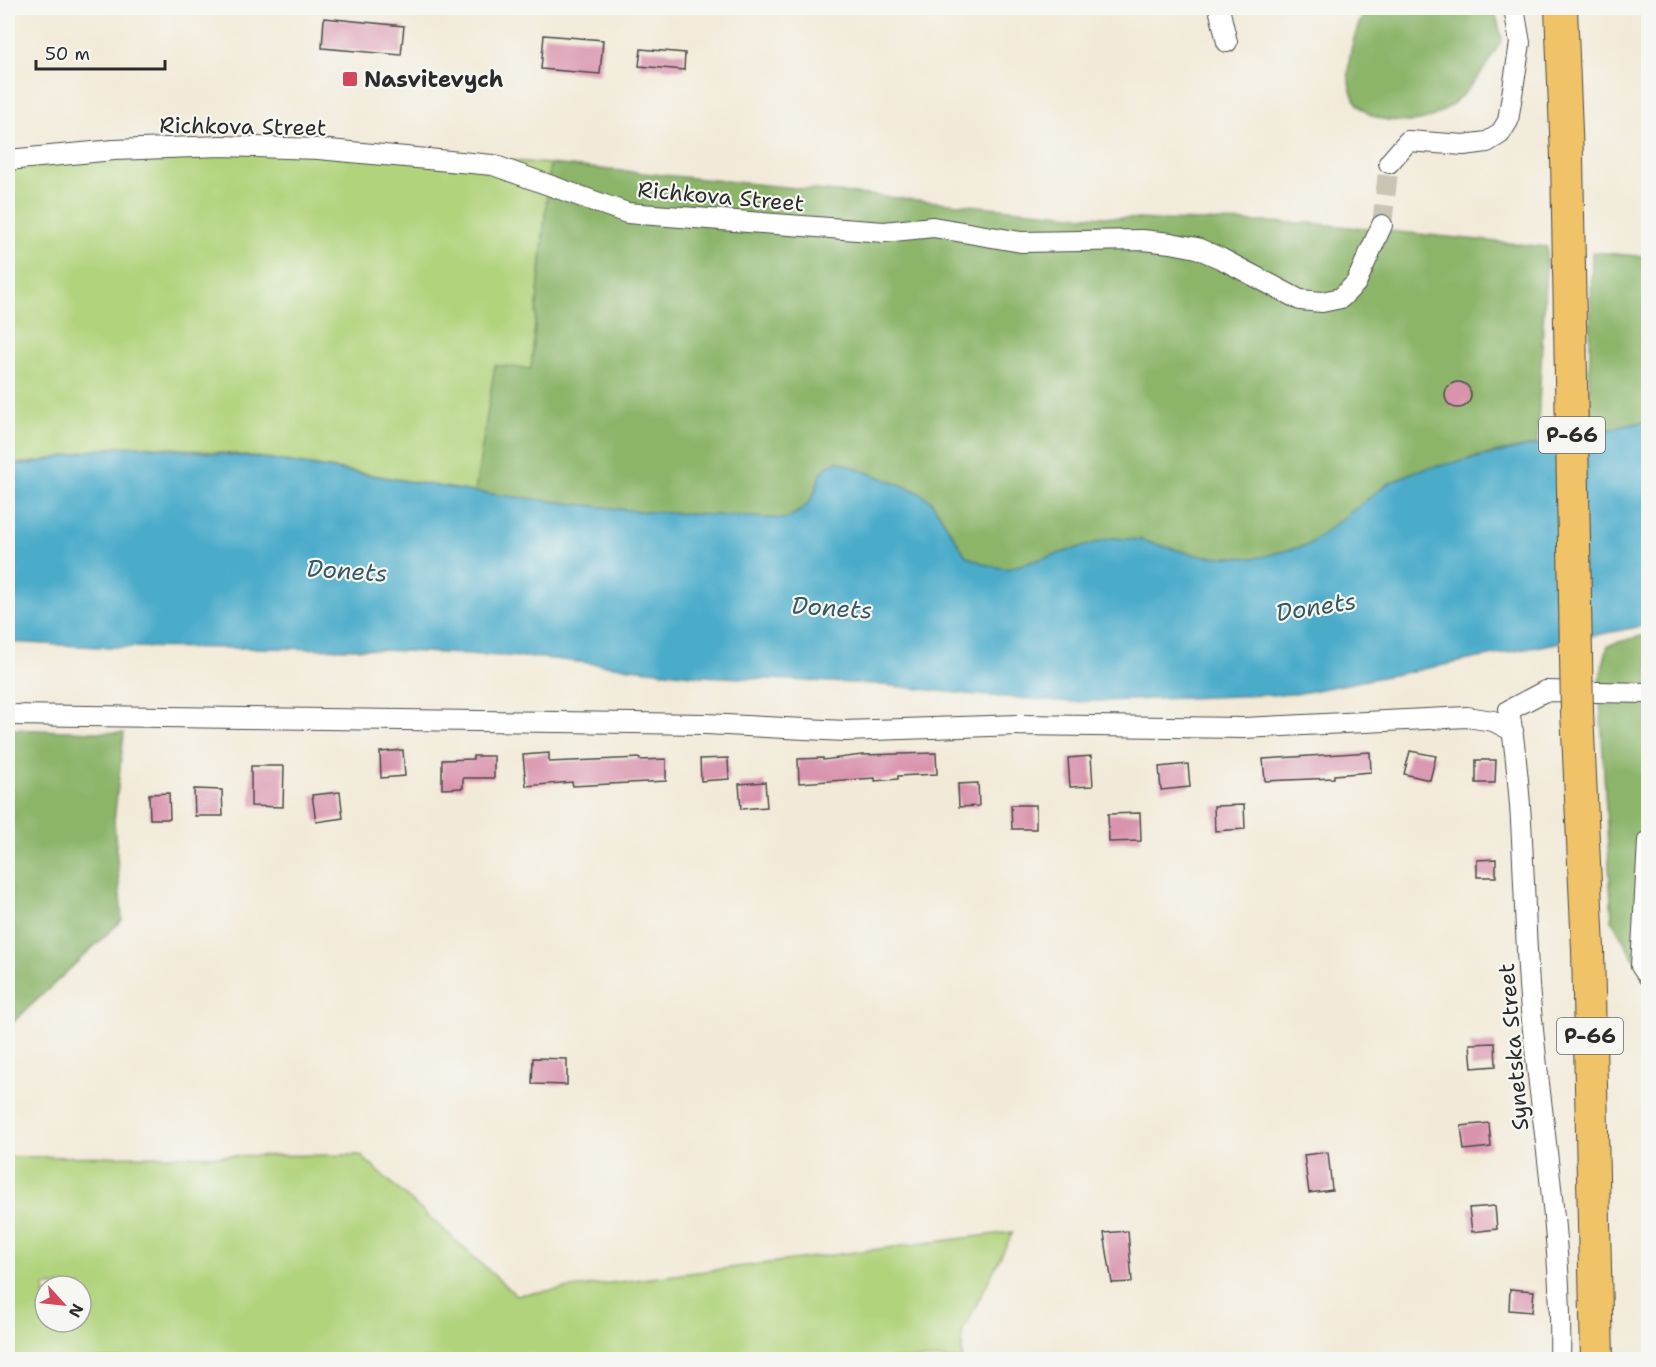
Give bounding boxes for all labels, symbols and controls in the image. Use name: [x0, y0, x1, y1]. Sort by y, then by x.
scale bar: [36, 33, 165, 71]
text: 50 m: [45, 42, 90, 66]
place label: Nasvitevych: [364, 65, 504, 94]
marker: Nasvitevych: [341, 70, 359, 88]
street label: Richkova Street: [159, 111, 327, 142]
street label: Richkova Street: [636, 175, 805, 218]
road number: Р-66: [1539, 417, 1605, 453]
water label: Donets: [305, 552, 389, 590]
water label: Donets: [1273, 585, 1359, 629]
water label: Donets: [790, 589, 874, 627]
street label: Synetska Street: [1492, 962, 1535, 1132]
road number: Р-66: [1557, 1018, 1623, 1054]
north arrow: [33, 1274, 93, 1334]
text: N: [64, 1300, 88, 1321]

